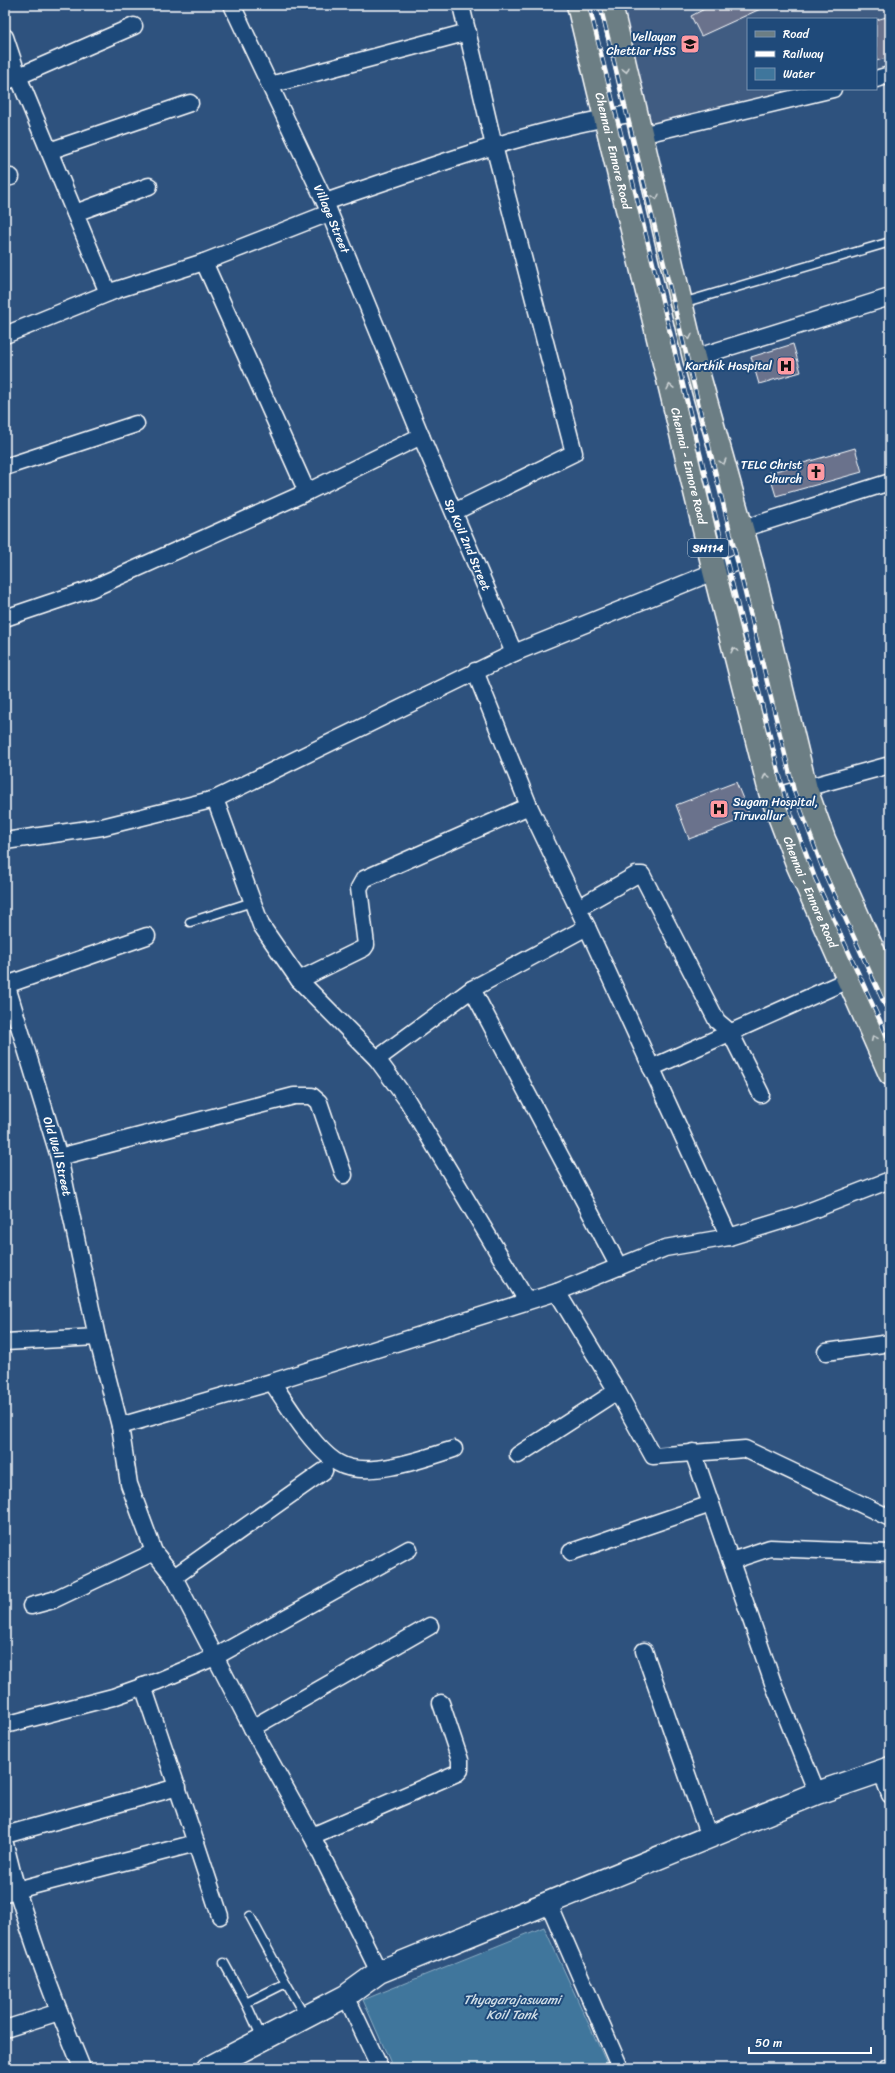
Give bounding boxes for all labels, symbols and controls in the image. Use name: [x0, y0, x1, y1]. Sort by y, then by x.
legend: [747, 18, 877, 90]
text: Road: [783, 23, 810, 45]
place label: Vellayan Chettiar HSS: [606, 26, 677, 62]
school or university icon: Vellayan Chettiar HSS: [679, 33, 701, 55]
text: Railway: [783, 43, 824, 65]
text: Water: [783, 63, 816, 85]
one-way arrow: [622, 67, 630, 74]
street label: Chennai - Ennore Road: [588, 90, 638, 213]
street label: Village Street: [307, 181, 356, 258]
one-way arrow: [651, 194, 659, 200]
one-way arrow: [684, 334, 692, 340]
place label: Karthik Hospital: [685, 355, 773, 377]
hospital icon: Karthik Hospital: [775, 355, 797, 377]
one-way arrow: [666, 384, 675, 391]
street label: Chennai - Ennore Road: [664, 405, 714, 528]
place label: TELC Christ Church: [741, 454, 802, 490]
one-way arrow: [718, 459, 727, 466]
church icon: TELC Christ Church: [805, 461, 827, 483]
street label: Sp Koil 2nd Street: [438, 495, 497, 594]
road number: SH114: [688, 539, 728, 557]
one-way arrow: [730, 647, 738, 653]
one-way arrow: [762, 772, 771, 779]
place label: Sugam Hospital, Tiruvallur: [733, 791, 818, 827]
hospital icon: Sugam Hospital, Tiruvallur: [708, 798, 730, 820]
street label: Chennai - Ennore Road: [777, 833, 845, 953]
one-way arrow: [871, 1035, 879, 1042]
street label: Old Well Street: [36, 1114, 78, 1198]
water label: Thyagarajaswami Koil Tank: [463, 1988, 563, 2026]
scale bar: [749, 2029, 871, 2055]
text: 50 m: [755, 2032, 782, 2054]

